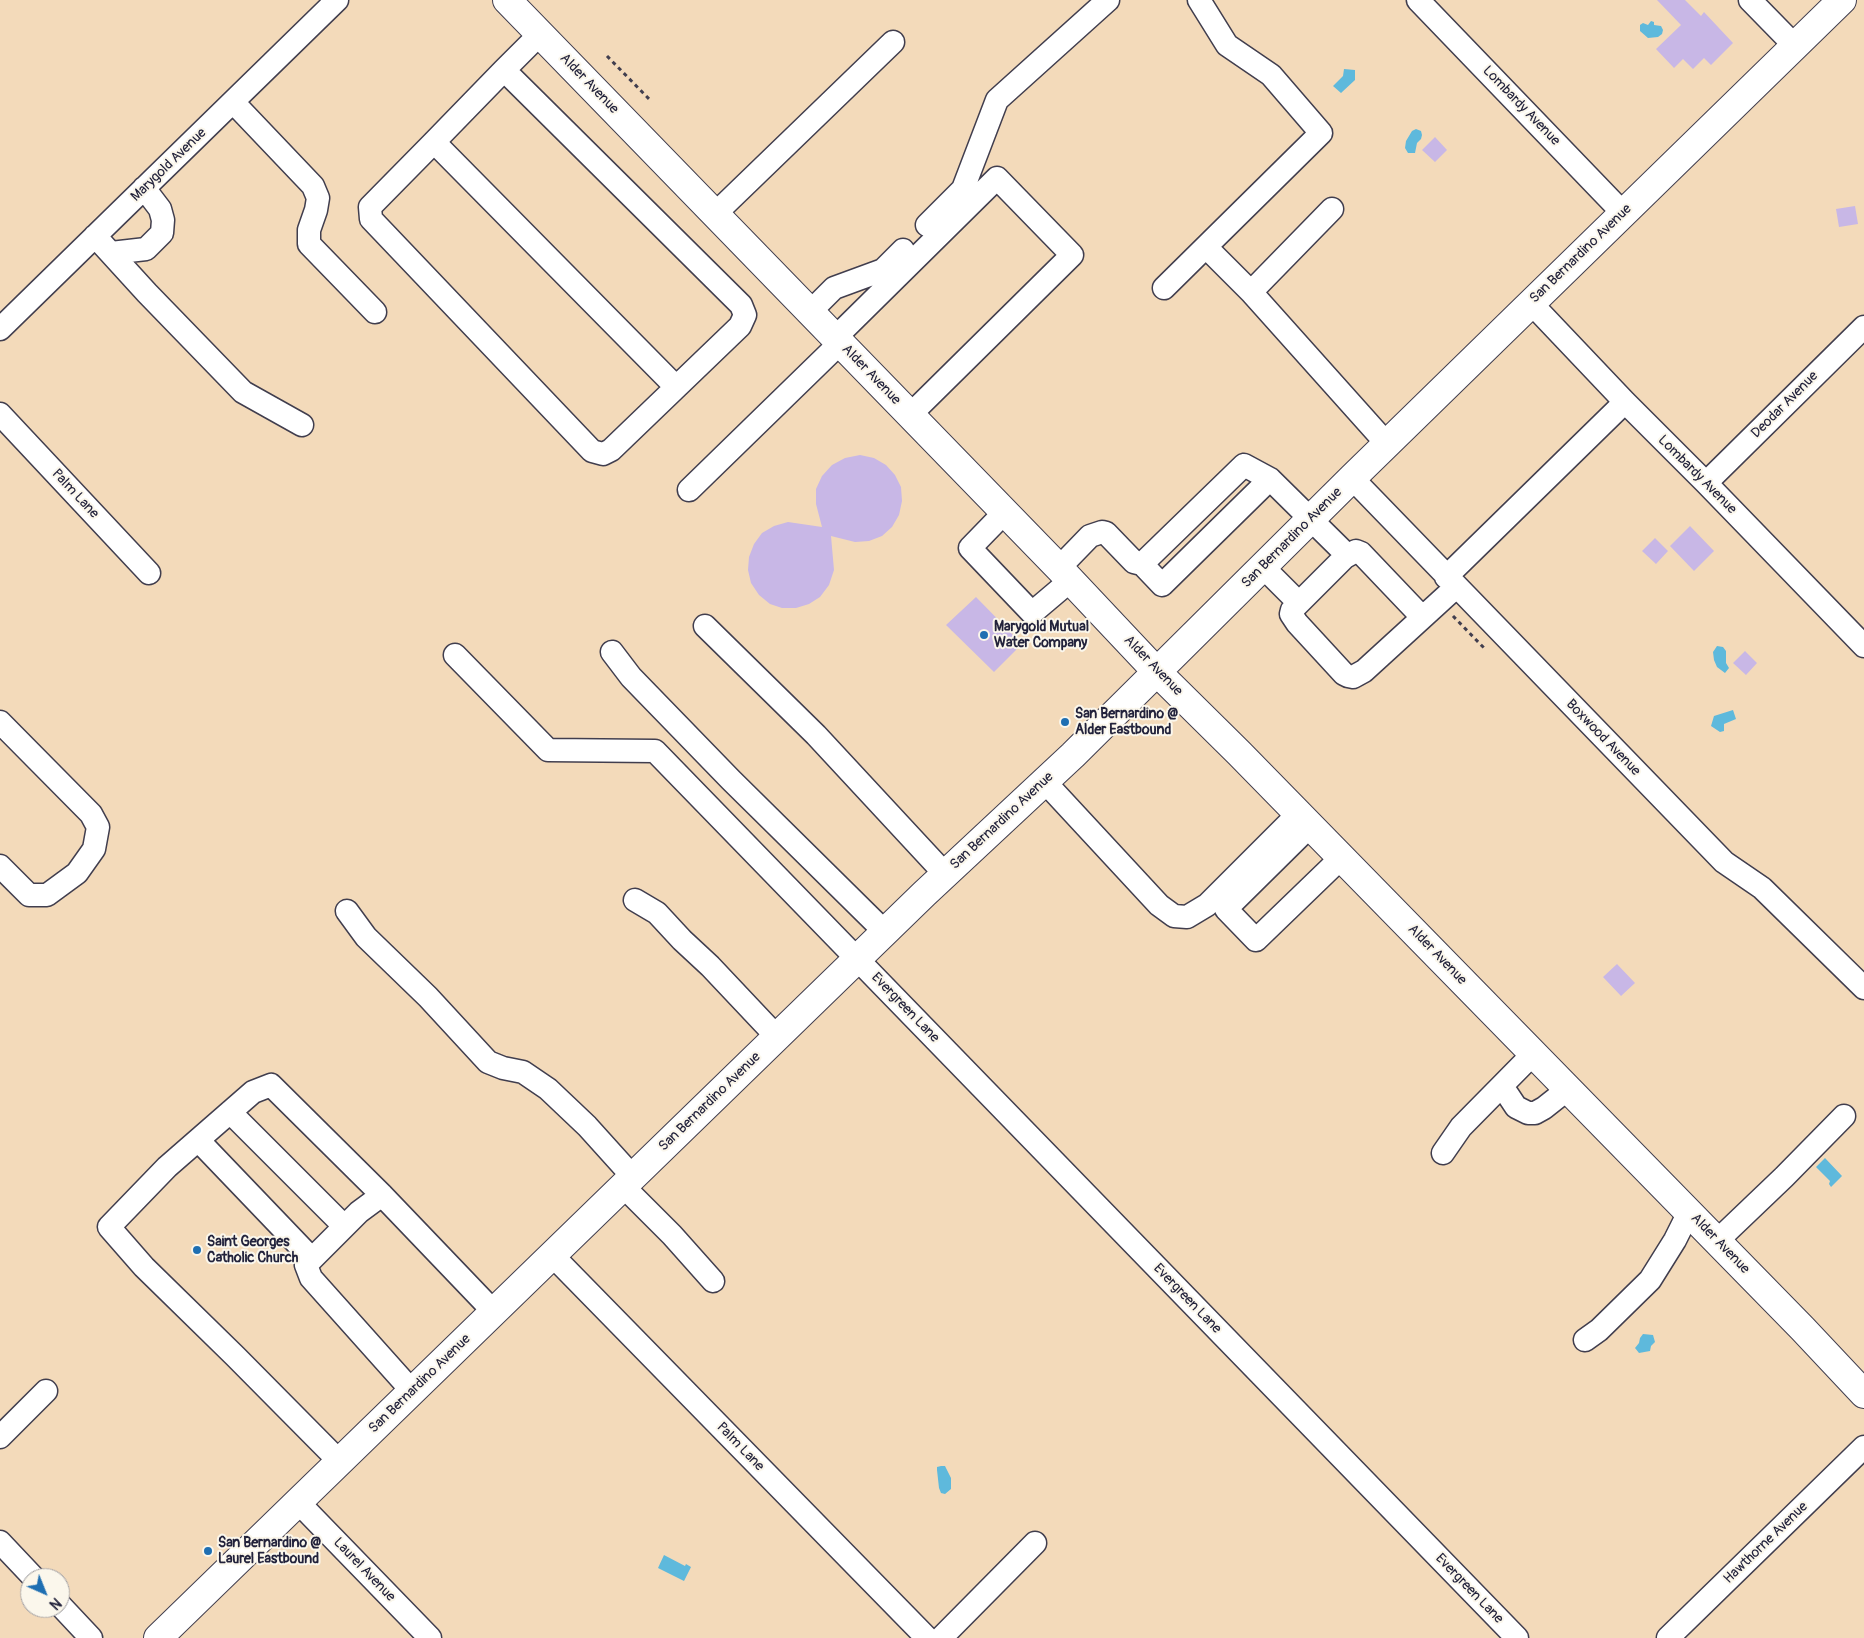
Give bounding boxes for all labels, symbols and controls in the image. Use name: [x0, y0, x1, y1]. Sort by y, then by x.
street label: Alder Avenue: [556, 50, 622, 118]
street label: Lombardy Avenue: [1479, 63, 1563, 149]
street label: Marygold Avenue: [128, 125, 210, 205]
street label: San Bernardino Avenue: [1527, 201, 1635, 307]
street label: Alder Avenue: [838, 341, 904, 409]
street label: Deodar Avenue: [1748, 368, 1822, 442]
street label: Lombardy Avenue: [1654, 432, 1740, 518]
street label: Palm Lane: [48, 466, 102, 522]
street label: San Bernardino Avenue: [1238, 484, 1346, 592]
place label: Marygold Mutual Water Company: [994, 619, 1089, 652]
marker: Marygold Mutual Water Company: [978, 629, 990, 641]
street label: Alder Avenue: [1120, 632, 1186, 700]
street label: Boxwood Avenue: [1562, 696, 1644, 780]
place label: San Bernardino @ Alder Eastbound: [1075, 706, 1178, 739]
marker: San Bernardino @ Alder Eastbound: [1059, 716, 1071, 728]
street label: San Bernardino Avenue: [947, 769, 1057, 873]
street label: Alder Avenue: [1404, 921, 1470, 989]
street label: Evergreen Lane: [868, 970, 942, 1046]
street label: San Bernardino Avenue: [656, 1049, 764, 1155]
street label: Alder Avenue: [1687, 1210, 1753, 1278]
place label: Saint Georges Catholic Church: [207, 1234, 298, 1266]
marker: Saint Georges Catholic Church: [191, 1244, 203, 1256]
street label: Evergreen Lane: [1150, 1261, 1224, 1337]
street label: San Bernardino Avenue: [366, 1331, 474, 1437]
street label: Palm Lane: [713, 1419, 767, 1475]
street label: Hawthorne Avenue: [1720, 1499, 1812, 1587]
place label: San Bernardino @ Laurel Eastbound: [218, 1535, 321, 1568]
street label: Laurel Avenue: [329, 1535, 399, 1605]
marker: San Bernardino @ Laurel Eastbound: [202, 1545, 214, 1557]
street label: Evergreen Lane: [1432, 1551, 1506, 1627]
north arrow: [20, 1568, 70, 1618]
text: N: [46, 1594, 64, 1613]

